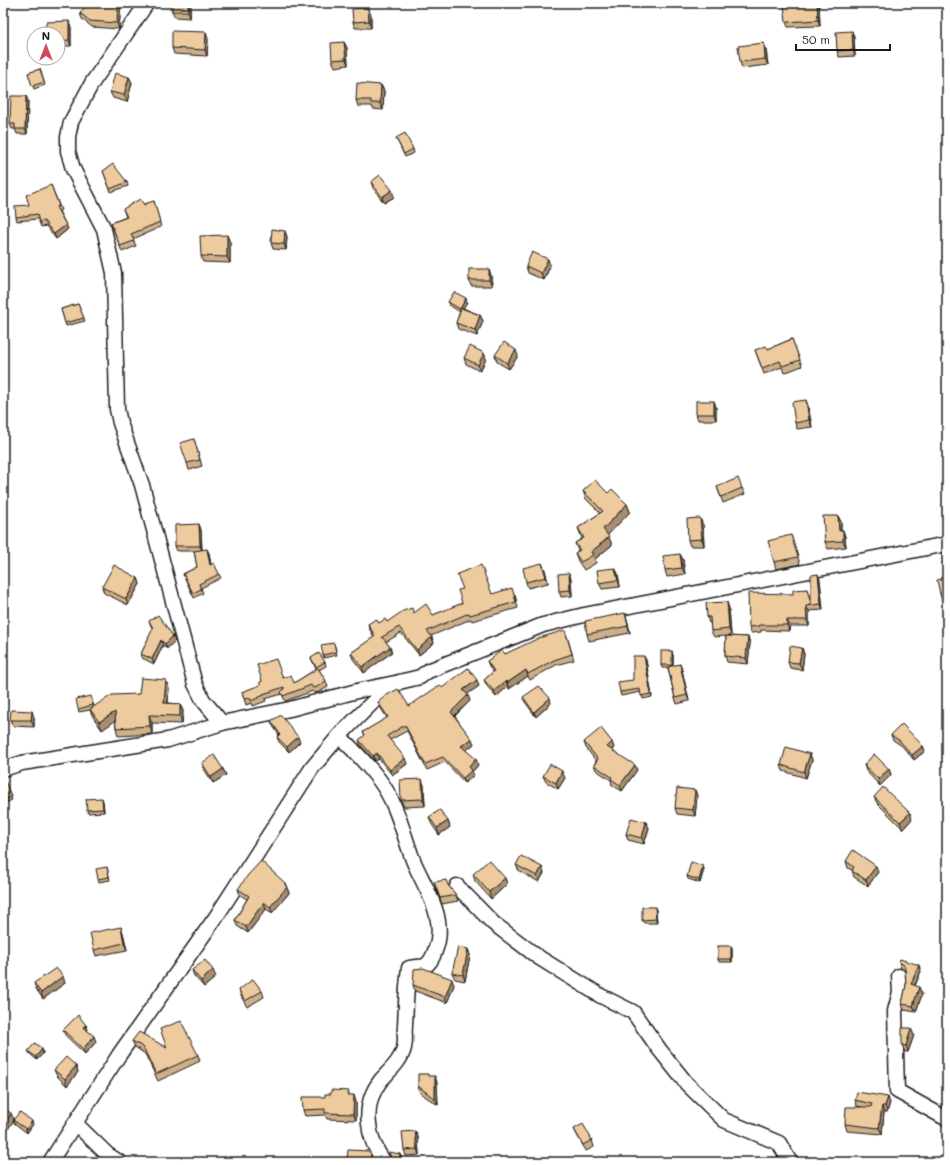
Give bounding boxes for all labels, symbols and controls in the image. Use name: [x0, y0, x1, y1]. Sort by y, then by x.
north arrow: [26, 26, 66, 66]
scale bar: [796, 26, 890, 52]
text: N: [42, 28, 50, 43]
text: 50 m: [802, 31, 830, 47]

